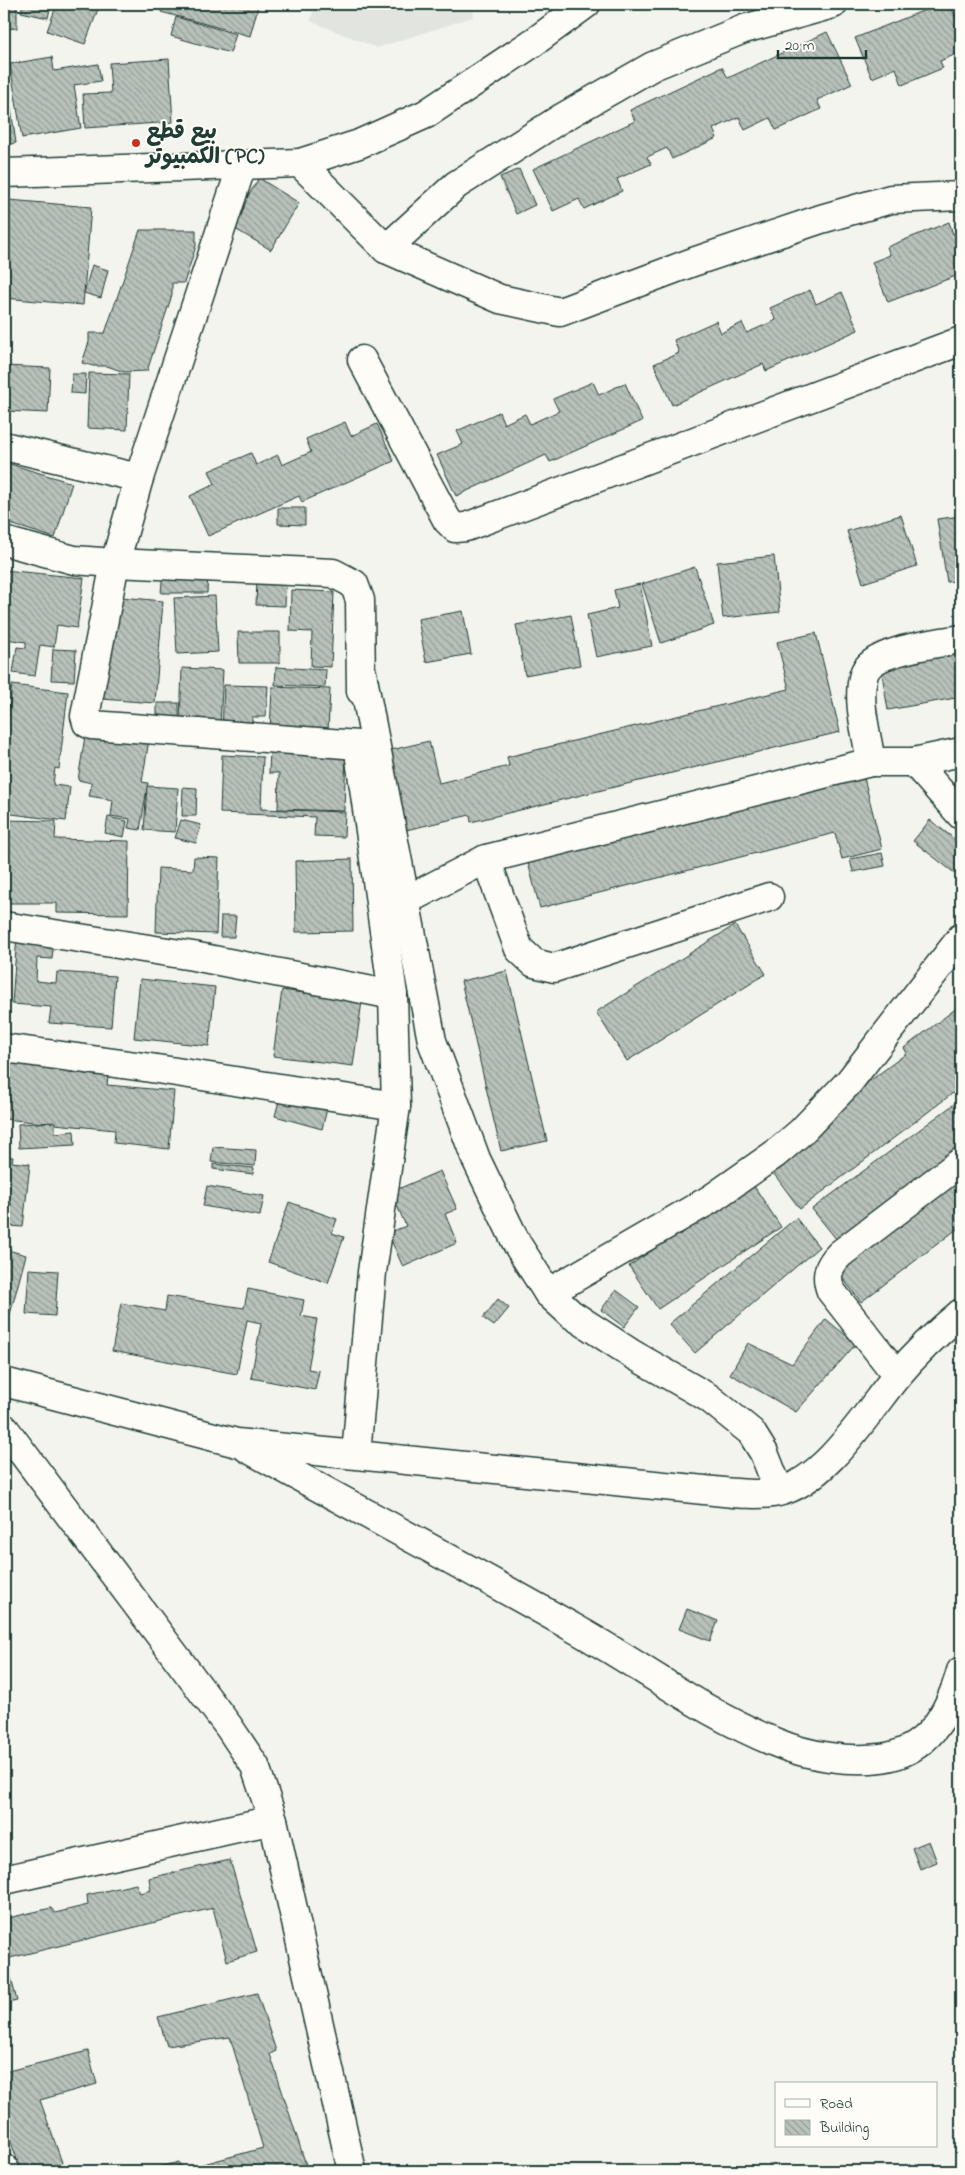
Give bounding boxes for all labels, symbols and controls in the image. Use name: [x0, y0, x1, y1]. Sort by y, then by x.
scale bar: [778, 28, 865, 60]
text: 20 m: [785, 35, 815, 57]
place label: بيع قطع الكمبيوتر (PC): [144, 117, 265, 174]
marker: بيع قطع الكمبيوتر (PC): [130, 137, 142, 149]
legend: [775, 2082, 938, 2148]
text: Road: [820, 2093, 853, 2115]
text: Building: [819, 2117, 869, 2140]

